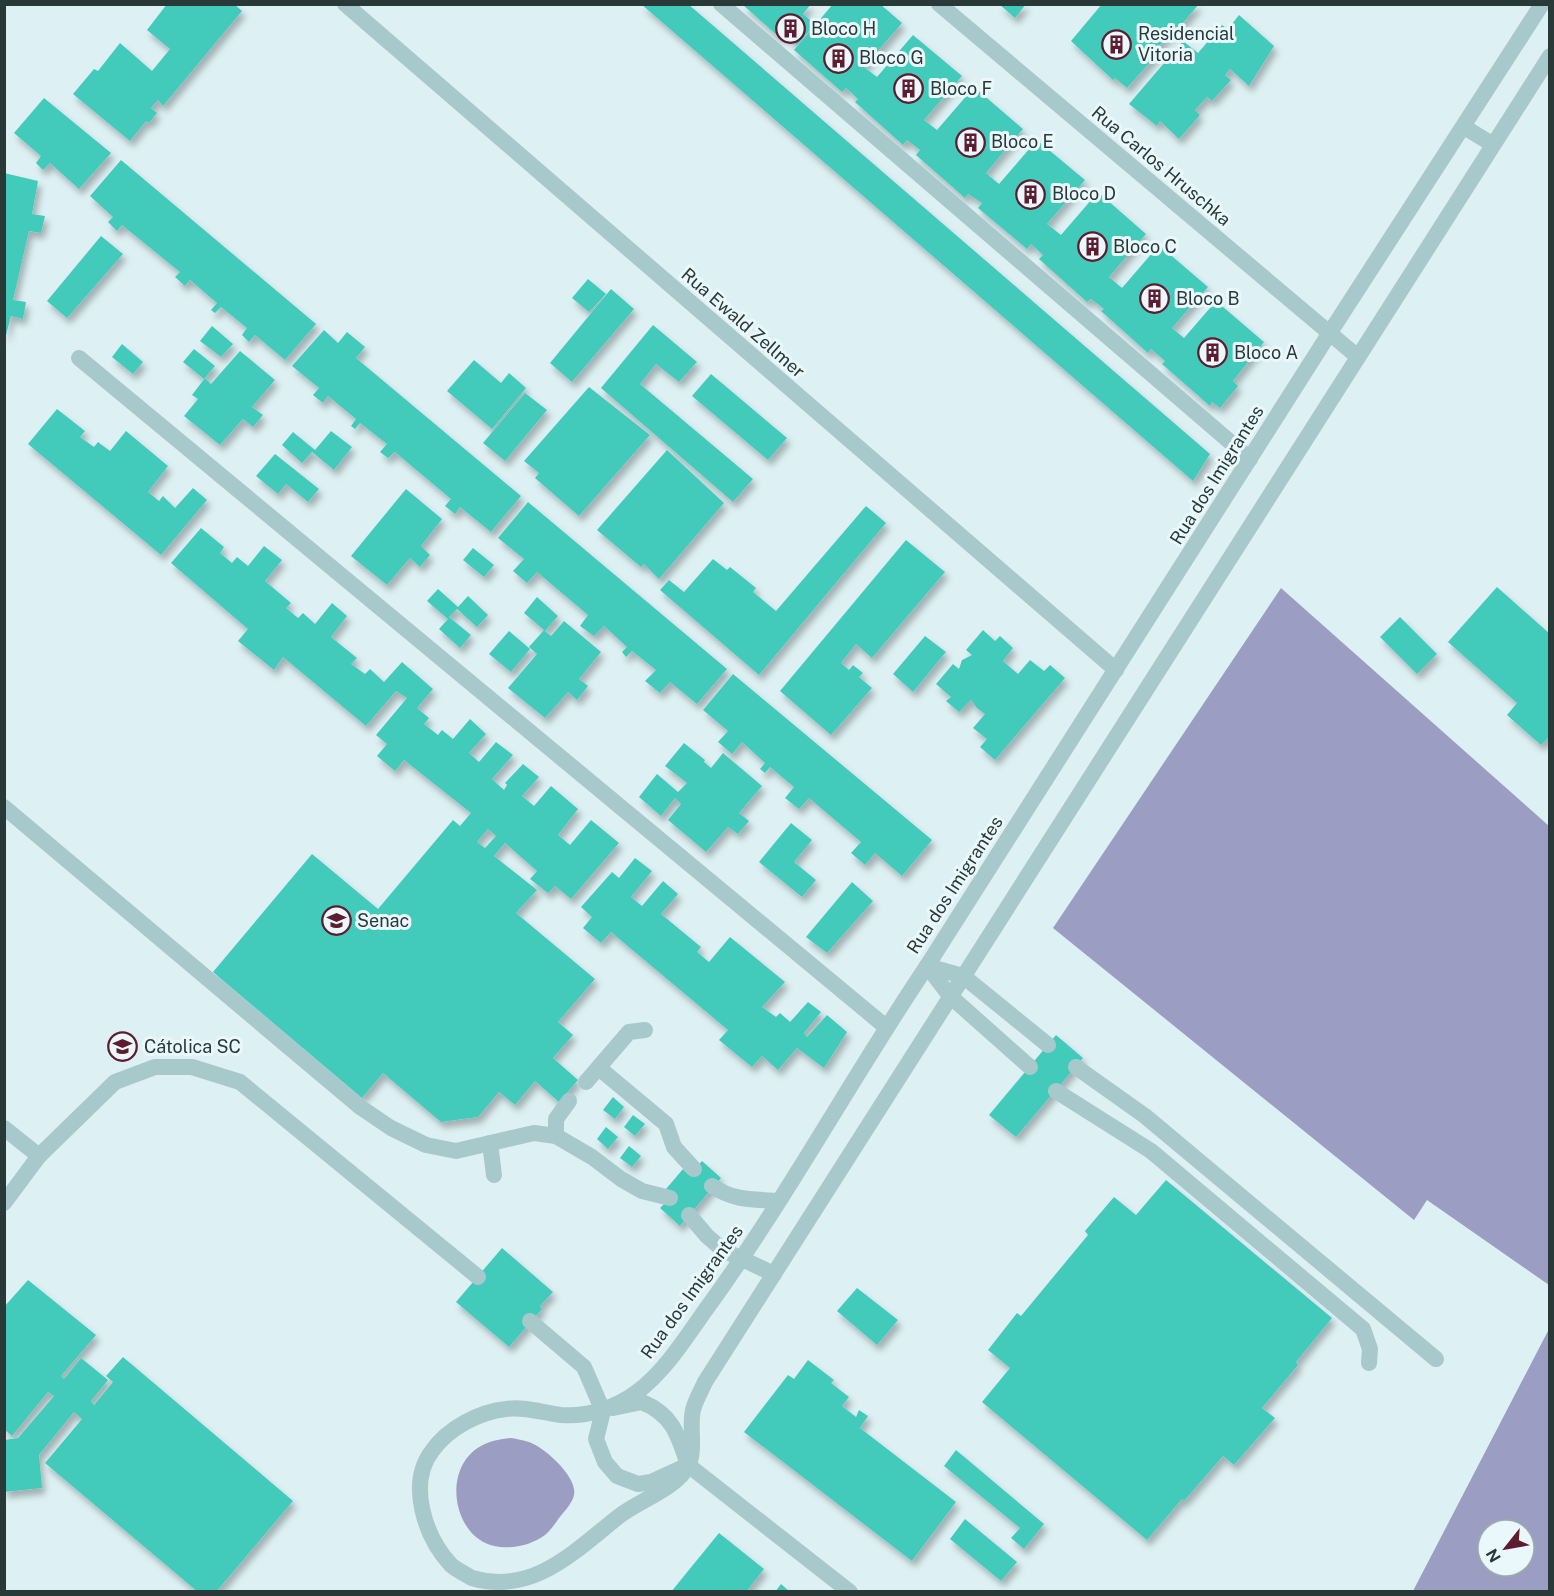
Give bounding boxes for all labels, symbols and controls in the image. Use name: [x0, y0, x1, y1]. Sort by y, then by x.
building icon: Bloco H: [774, 13, 806, 45]
place label: Bloco H: [811, 18, 876, 39]
place label: Residencial Vitoria: [1138, 23, 1234, 65]
building icon: Residencial Vitoria: [1101, 28, 1133, 60]
building icon: Bloco G: [822, 42, 854, 74]
place label: Bloco G: [859, 47, 924, 68]
building icon: Bloco F: [893, 73, 925, 105]
place label: Bloco F: [930, 78, 992, 99]
street label: Rua Carlos Hruschka: [1088, 101, 1235, 230]
building icon: Bloco E: [954, 126, 986, 158]
place label: Bloco E: [991, 131, 1054, 152]
building icon: Bloco D: [1015, 178, 1047, 210]
place label: Bloco D: [1052, 183, 1116, 204]
building icon: Bloco C: [1076, 231, 1108, 263]
place label: Bloco C: [1113, 236, 1177, 257]
street label: Rua Ewald Zellmer: [677, 263, 809, 382]
building icon: Bloco B: [1139, 283, 1171, 315]
place label: Bloco B: [1176, 288, 1239, 309]
building icon: Bloco A: [1197, 337, 1229, 369]
place label: Bloco A: [1234, 342, 1298, 363]
street label: Rua dos Imigrantes: [1165, 401, 1268, 548]
street label: Rua dos Imigrantes: [902, 812, 1007, 957]
school or university icon: Senac: [320, 905, 352, 937]
place label: Senac: [357, 910, 409, 931]
school or university icon: Cátolica SC: [107, 1031, 139, 1063]
place label: Cátolica SC: [144, 1036, 241, 1057]
street label: Rua dos Imigrantes: [636, 1221, 747, 1363]
north arrow: [1476, 1518, 1536, 1578]
text: N: [1482, 1545, 1505, 1566]

